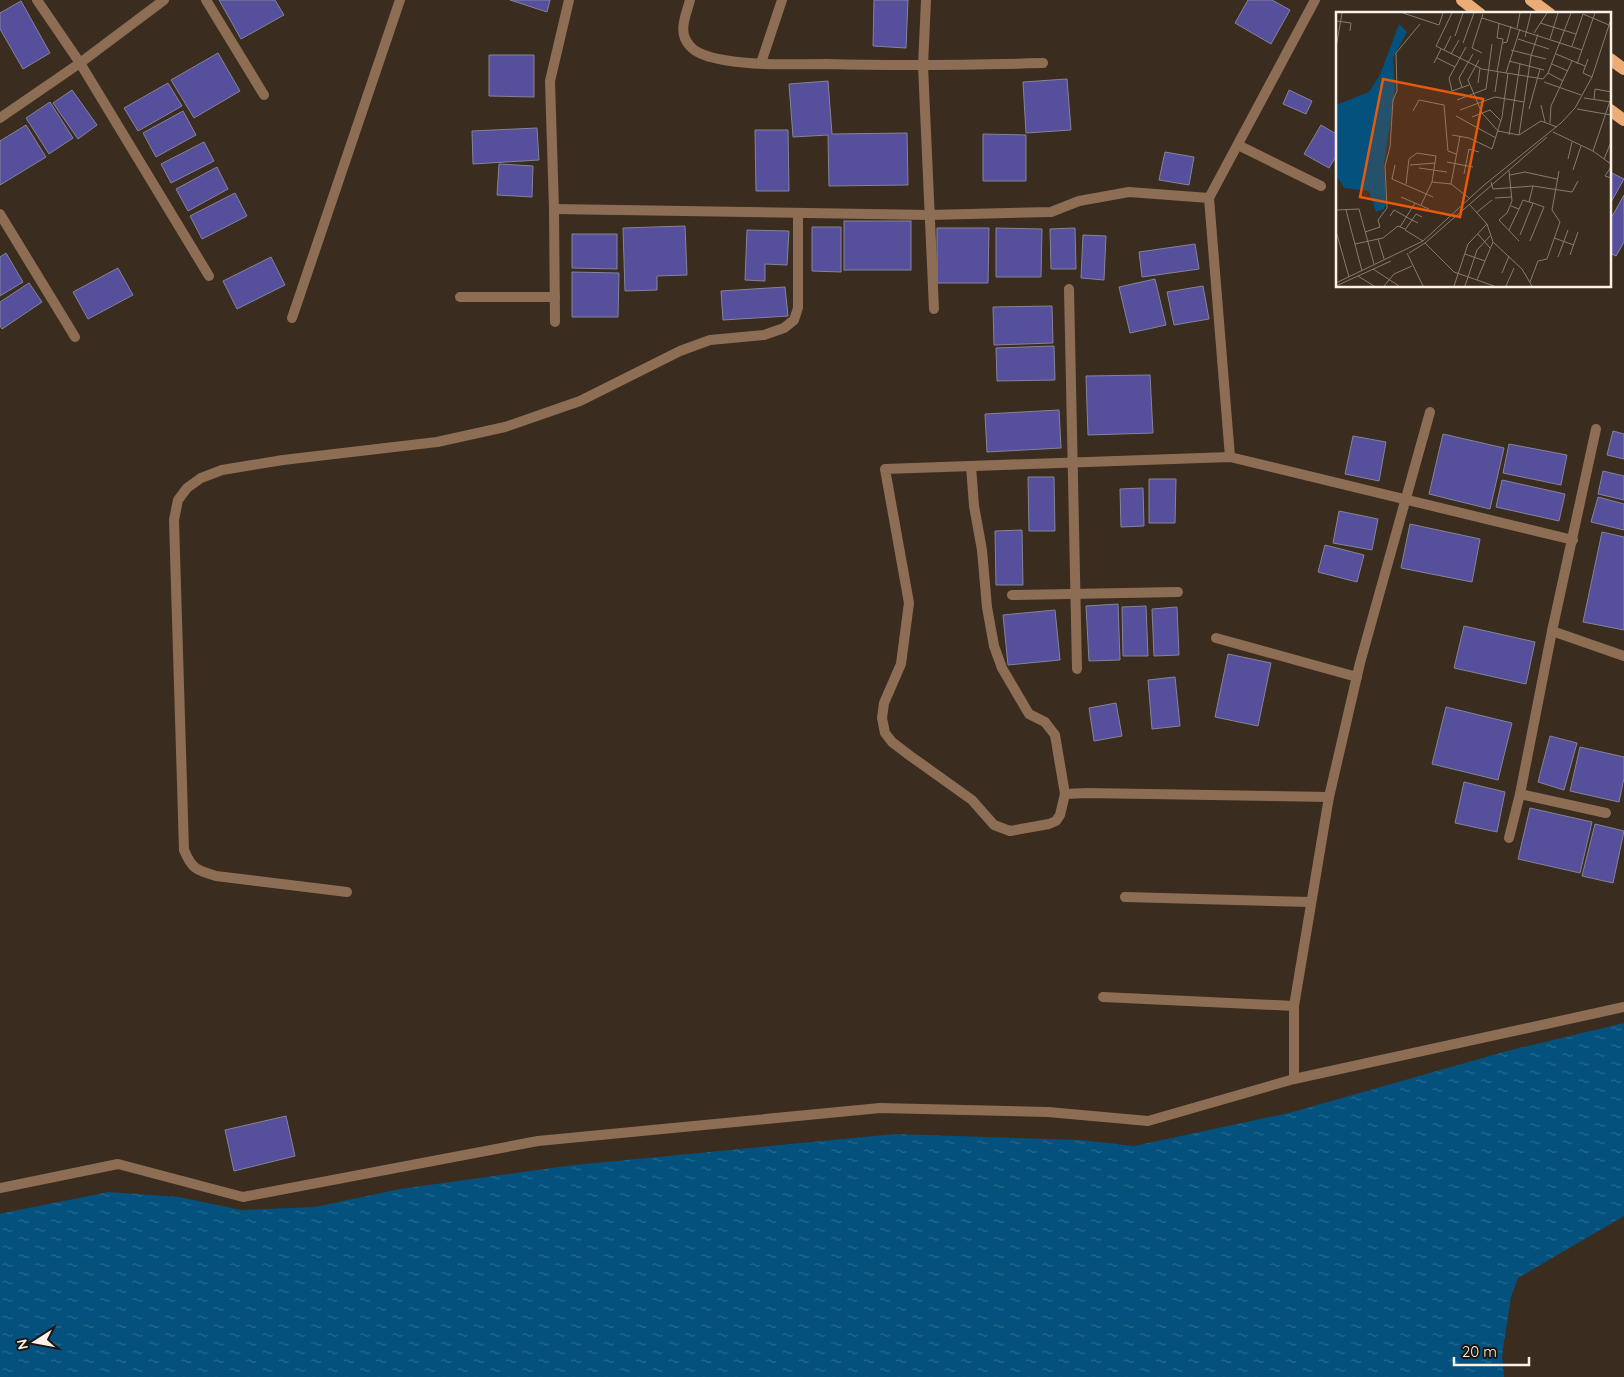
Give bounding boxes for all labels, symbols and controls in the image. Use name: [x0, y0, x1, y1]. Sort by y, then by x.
inset map: [1336, 12, 1612, 288]
north arrow: [10, 1317, 60, 1367]
scale bar: [1454, 1334, 1529, 1366]
text: N: [12, 1338, 32, 1351]
text: 20 m: [1462, 1342, 1497, 1361]

